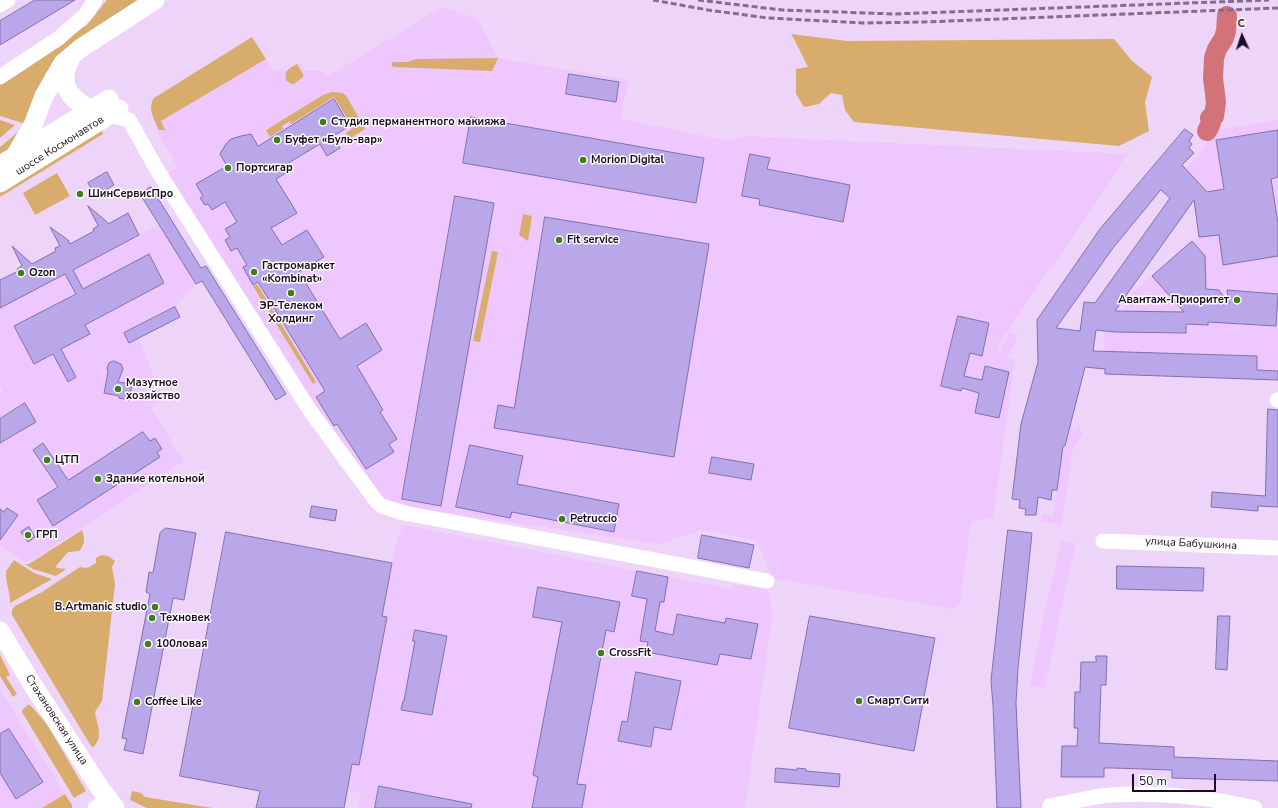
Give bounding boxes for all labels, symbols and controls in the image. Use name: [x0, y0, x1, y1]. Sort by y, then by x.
north arrow: [1222, 16, 1262, 56]
text: С: [1237, 16, 1245, 31]
street label: шоссе Космонавтов: [13, 113, 107, 179]
place label: Студия перманентного макияжа: [331, 115, 506, 129]
marker: Студия перманентного макияжа: [318, 117, 328, 127]
place label: Буфет «Буль-вар»: [285, 133, 382, 147]
marker: Буфет «Буль-вар»: [272, 135, 282, 145]
place label: Morion Digital: [591, 153, 664, 167]
marker: Morion Digital: [578, 155, 588, 165]
place label: Портсигар: [236, 161, 293, 175]
marker: Портсигар: [223, 163, 233, 173]
place label: ШинСервисПро: [88, 187, 173, 201]
marker: ШинСервисПро: [75, 189, 85, 199]
place label: Fit service: [567, 233, 619, 247]
marker: Fit service: [554, 235, 564, 245]
place label: Гастромаркет «Kombinat»: [262, 259, 335, 285]
place label: Ozon: [29, 266, 56, 280]
marker: Гастромаркет «Kombinat»: [249, 267, 259, 277]
marker: Ozon: [16, 268, 26, 278]
marker: ЭР-Телеком Холдинг: [286, 288, 296, 298]
place label: Авантаж-Приоритет: [1118, 293, 1229, 307]
marker: Авантаж-Приоритет: [1232, 295, 1242, 305]
place label: ЭР-Телеком Холдинг: [259, 299, 323, 325]
place label: Мазутное хозяйство: [126, 376, 180, 402]
marker: Мазутное хозяйство: [113, 384, 123, 394]
place label: ЦТП: [55, 453, 79, 467]
marker: ЦТП: [42, 455, 52, 465]
place label: Здание котельной: [106, 472, 205, 486]
marker: Здание котельной: [93, 474, 103, 484]
place label: Petruccio: [570, 512, 617, 526]
marker: Petruccio: [557, 514, 567, 524]
place label: ГРП: [36, 528, 58, 542]
marker: ГРП: [23, 530, 33, 540]
street label: улица Бабушкина: [1145, 535, 1237, 553]
place label: B.Artmanic studio: [55, 600, 147, 614]
marker: B.Artmanic studio: [150, 602, 160, 612]
place label: Техновек: [160, 611, 210, 625]
marker: Техновек: [147, 613, 157, 623]
place label: 100ловая: [156, 637, 207, 651]
marker: 100ловая: [143, 639, 153, 649]
place label: CrossFit: [609, 646, 651, 660]
marker: CrossFit: [596, 648, 606, 658]
street label: Стахановская улица: [22, 672, 90, 768]
place label: Смарт Сити: [867, 694, 929, 708]
place label: Coffee Like: [145, 695, 202, 709]
marker: Смарт Сити: [854, 696, 864, 706]
marker: Coffee Like: [132, 697, 142, 707]
scale bar: [1134, 766, 1218, 792]
text: 50 m: [1139, 773, 1167, 789]

